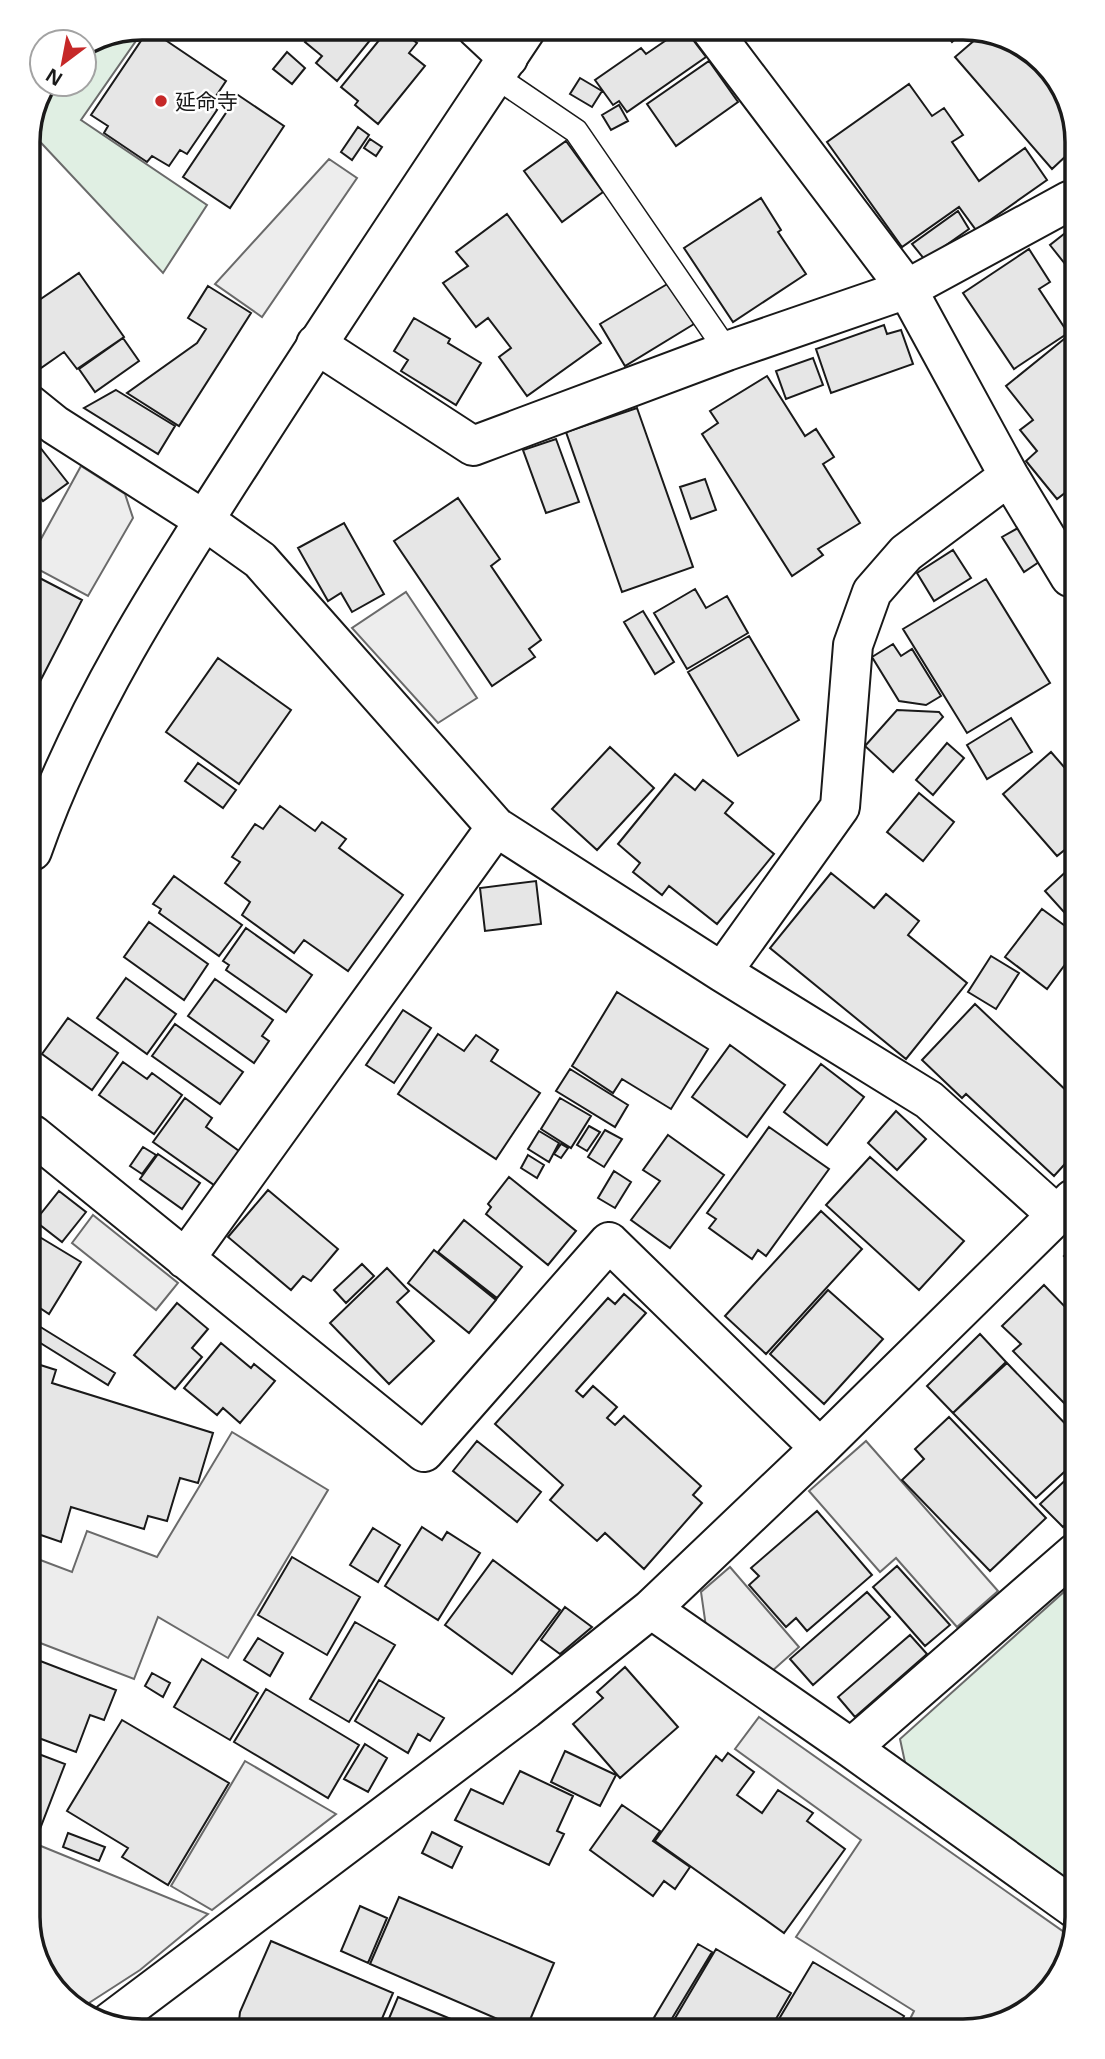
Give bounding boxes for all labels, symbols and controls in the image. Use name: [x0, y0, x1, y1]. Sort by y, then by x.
north arrow: [28, 28, 98, 98]
text: N: [41, 62, 67, 93]
place label: 延命寺: [175, 87, 238, 115]
marker: 延命寺: [153, 93, 169, 109]

